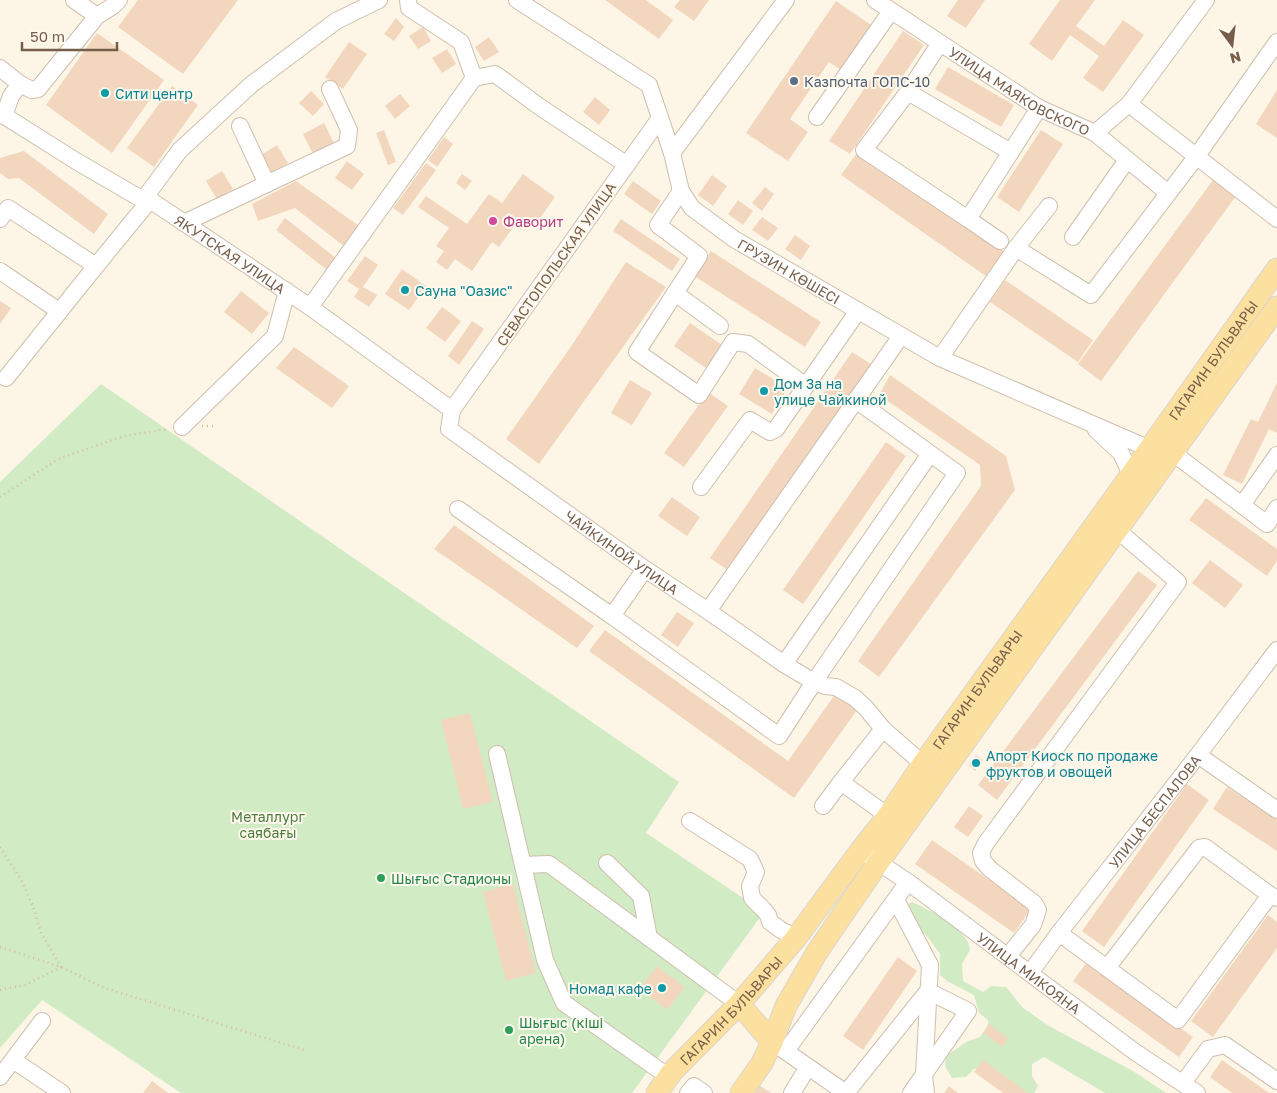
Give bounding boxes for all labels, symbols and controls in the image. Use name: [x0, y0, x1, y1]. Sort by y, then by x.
scale bar: [22, 20, 118, 52]
north arrow: [1207, 20, 1257, 70]
text: 50 m: [30, 27, 65, 45]
street label: УЛИЦА МАЯКОВСКОГО: [946, 43, 1093, 138]
text: N: [1228, 48, 1243, 68]
place label: Казпочта ГОПС-10: [804, 73, 930, 90]
marker: Казпочта ГОПС-10: [788, 75, 800, 87]
place label: Сити центр: [115, 85, 193, 102]
marker: Сити центр: [99, 87, 111, 99]
street label: СЕВАСТОПОЛЬСКАЯ УЛИЦА: [493, 178, 620, 349]
street label: ЯКУТСКАЯ УЛИЦА: [172, 211, 289, 297]
place label: Фаворит: [503, 213, 563, 230]
marker: Фаворит: [487, 215, 499, 227]
street label: ГРУЗИН КӨШЕСІ: [735, 235, 843, 307]
place label: Сауна "Оазис": [415, 282, 513, 299]
marker: Сауна "Оазис": [399, 284, 411, 296]
street label: ГАГАРИН БУЛЬВАРЫ: [1164, 297, 1261, 423]
place label: Дом 3а на улице Чайкиной: [774, 375, 887, 408]
marker: Дом 3а на улице Чайкиной: [758, 385, 770, 397]
street label: ЧАЙКИНОЙ УЛИЦА: [562, 506, 682, 598]
street label: ГАГАРИН БУЛЬВАРЫ: [928, 626, 1025, 752]
place label: Апорт Киоск по продаже фруктов и овощей: [986, 747, 1158, 780]
street label: УЛИЦА БЕСПАЛОВА: [1104, 750, 1204, 871]
marker: Апорт Киоск по продаже фруктов и овощей: [970, 757, 982, 769]
park label: Металлург саябағы: [231, 808, 305, 841]
place label: Шығыс Стадионы: [391, 870, 511, 887]
marker: Шығыс Стадионы: [375, 872, 387, 884]
street label: УЛИЦА МИКОЯНА: [974, 928, 1085, 1017]
street label: ГАГАРИН БУЛЬВАРЫ: [676, 952, 785, 1068]
place label: Номад кафе: [569, 980, 652, 997]
marker: Номад кафе: [656, 982, 668, 994]
place label: Шығыс (кіші арена): [519, 1014, 603, 1047]
marker: Шығыс (кіші арена): [503, 1024, 515, 1036]

